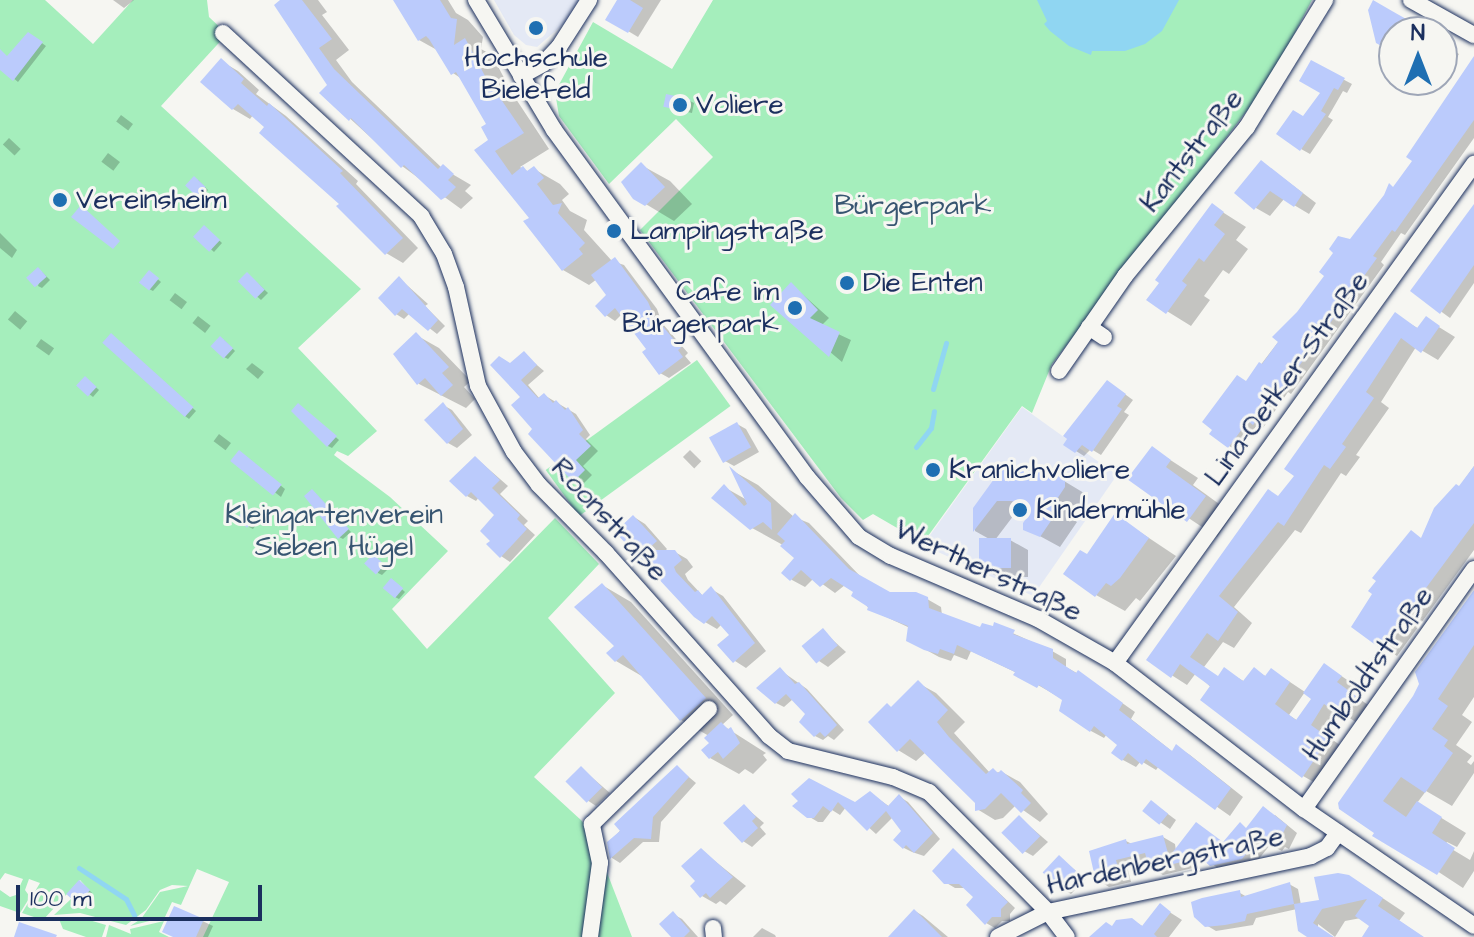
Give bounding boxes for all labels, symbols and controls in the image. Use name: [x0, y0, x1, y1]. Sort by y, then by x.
north arrow: [1378, 16, 1458, 96]
text: N: [1411, 18, 1425, 49]
marker: Hochschule Bielefeld: [527, 19, 545, 37]
place label: Hochschule Bielefeld: [464, 41, 608, 107]
street label: Kantstraße: [1134, 83, 1250, 219]
place label: Voliere: [696, 88, 784, 122]
marker: Voliere: [671, 96, 689, 114]
place label: Vereinsheim: [76, 183, 227, 217]
park label: Bürgerpark: [834, 189, 992, 223]
marker: Vereinsheim: [51, 191, 69, 209]
place label: Lampingstraße: [630, 214, 824, 248]
marker: Lampingstraße: [605, 222, 623, 240]
street label: Lina-Oetker-Straße: [1198, 265, 1376, 493]
place label: Die Enten: [863, 266, 983, 300]
marker: Die Enten: [838, 274, 856, 292]
place label: Cafe im Bürgerpark: [622, 275, 779, 341]
marker: Cafe im Bürgerpark: [786, 299, 804, 317]
street label: Roonstraße: [544, 452, 674, 588]
place label: Kranichvoliere: [949, 453, 1130, 487]
marker: Kranichvoliere: [924, 461, 942, 479]
place label: Kindermühle: [1036, 493, 1186, 527]
park label: Kleingartenverein Sieben Hügel: [225, 498, 443, 564]
marker: Kindermühle: [1011, 501, 1029, 519]
street label: Wertherstraße: [889, 513, 1087, 629]
street label: Humboldtstraße: [1296, 581, 1440, 767]
street label: Hardenbergstraße: [1044, 820, 1286, 902]
scale bar: [20, 869, 266, 919]
text: 100 m: [30, 882, 92, 916]

